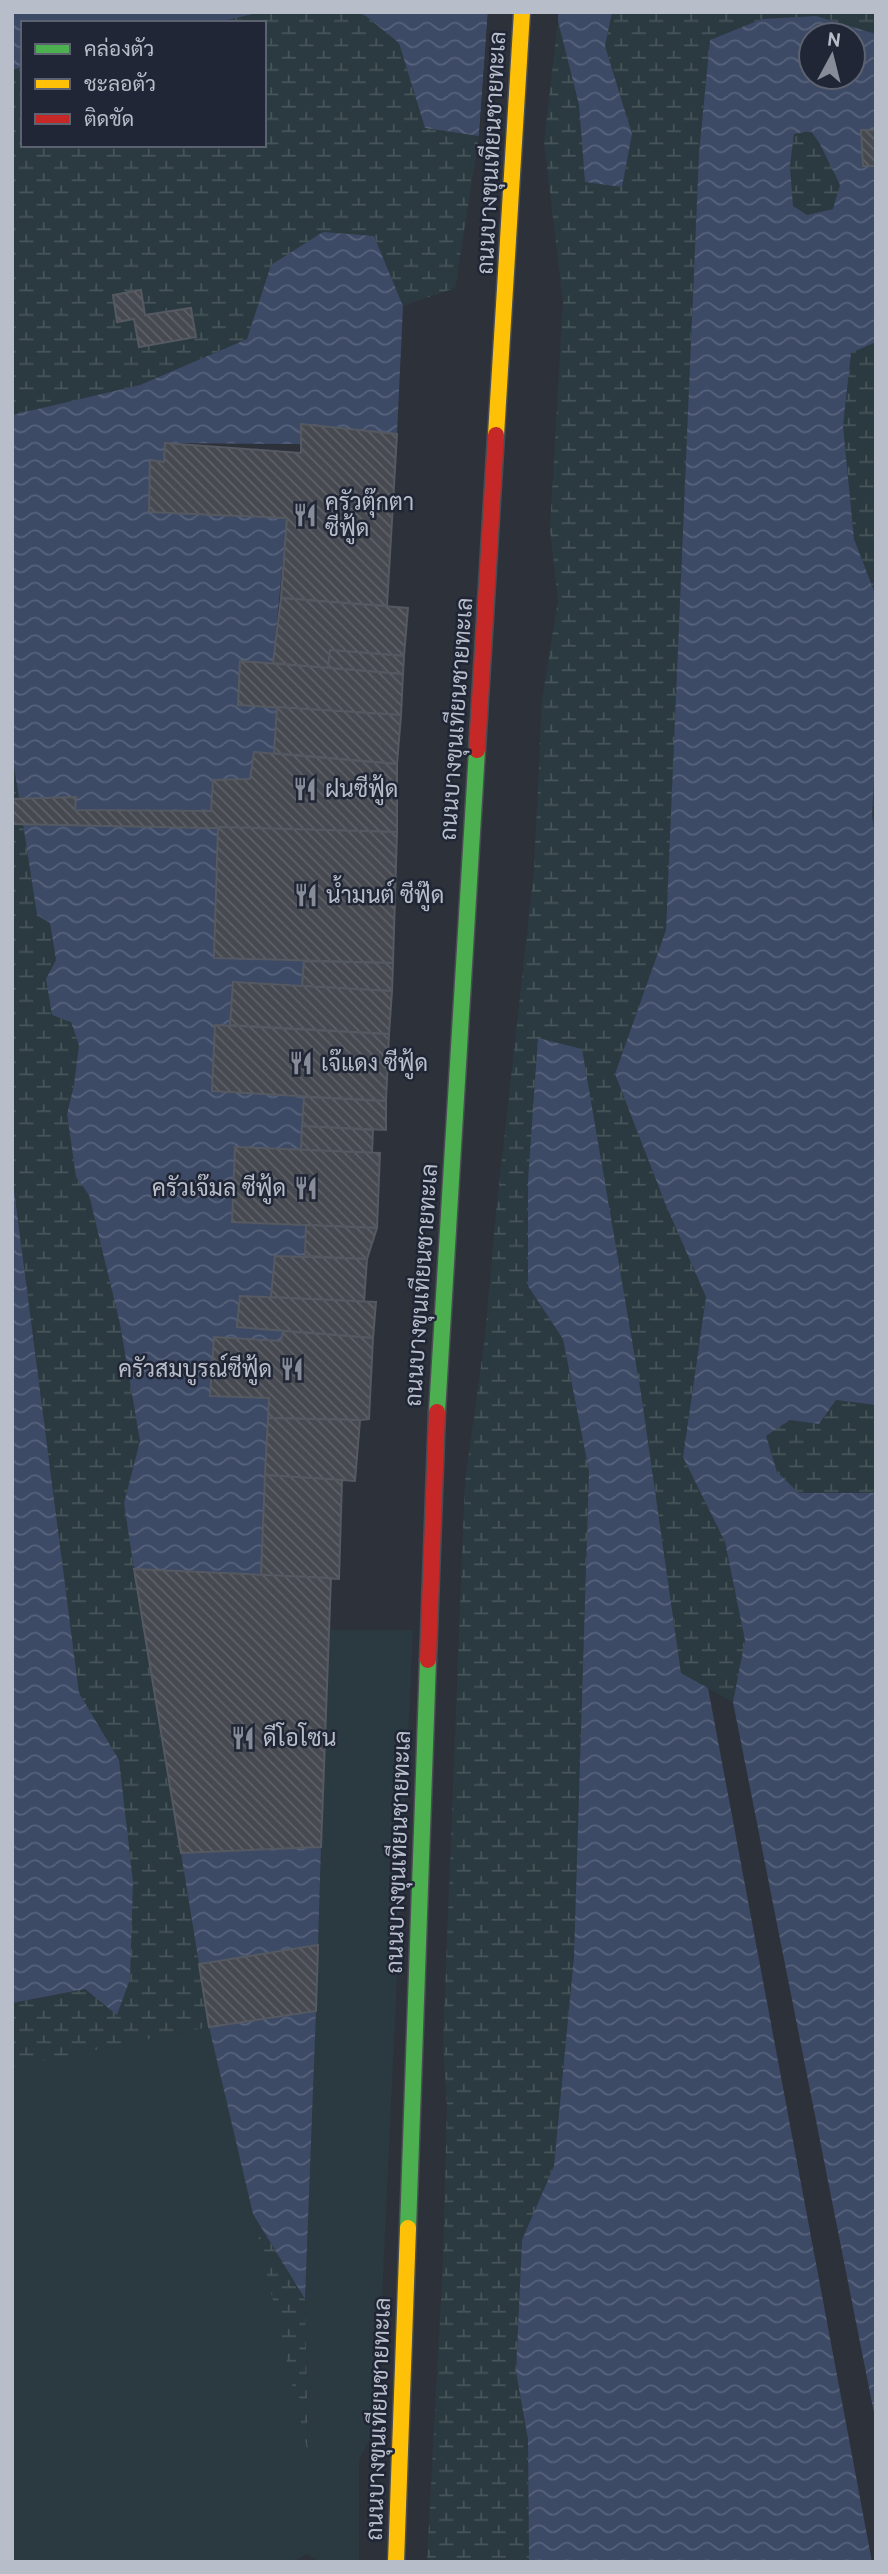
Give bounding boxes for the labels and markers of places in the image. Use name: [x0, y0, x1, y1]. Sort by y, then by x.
place label: ครัวตุ๊กตา ซีฟู้ด: [325, 487, 414, 545]
restaurant icon: ครัวตุ๊กตา ซีฟู้ด: [291, 501, 319, 529]
place label: ฝนซีฟู้ด: [325, 774, 398, 806]
restaurant icon: ฝนซีฟู้ด: [291, 775, 319, 803]
place label: น้ำมนต์ ซีฟู๊ด: [326, 875, 444, 912]
restaurant icon: น้ำมนต์ ซีฟู๊ด: [292, 881, 320, 909]
place label: เจ๊แดง ซีฟู้ด: [321, 1048, 428, 1080]
restaurant icon: เจ๊แดง ซีฟู้ด: [287, 1049, 315, 1077]
place label: ครัวเจ๊มล ซีฟู้ด: [152, 1173, 286, 1205]
restaurant icon: ครัวเจ๊มล ซีฟู้ด: [292, 1174, 320, 1202]
place label: ครัวสมบูรณ์ซีฟู้ด: [118, 1353, 272, 1386]
restaurant icon: ครัวสมบูรณ์ซีฟู้ด: [278, 1355, 306, 1383]
place label: ดีโอโซน: [263, 1722, 336, 1755]
restaurant icon: ดีโอโซน: [229, 1724, 257, 1752]

